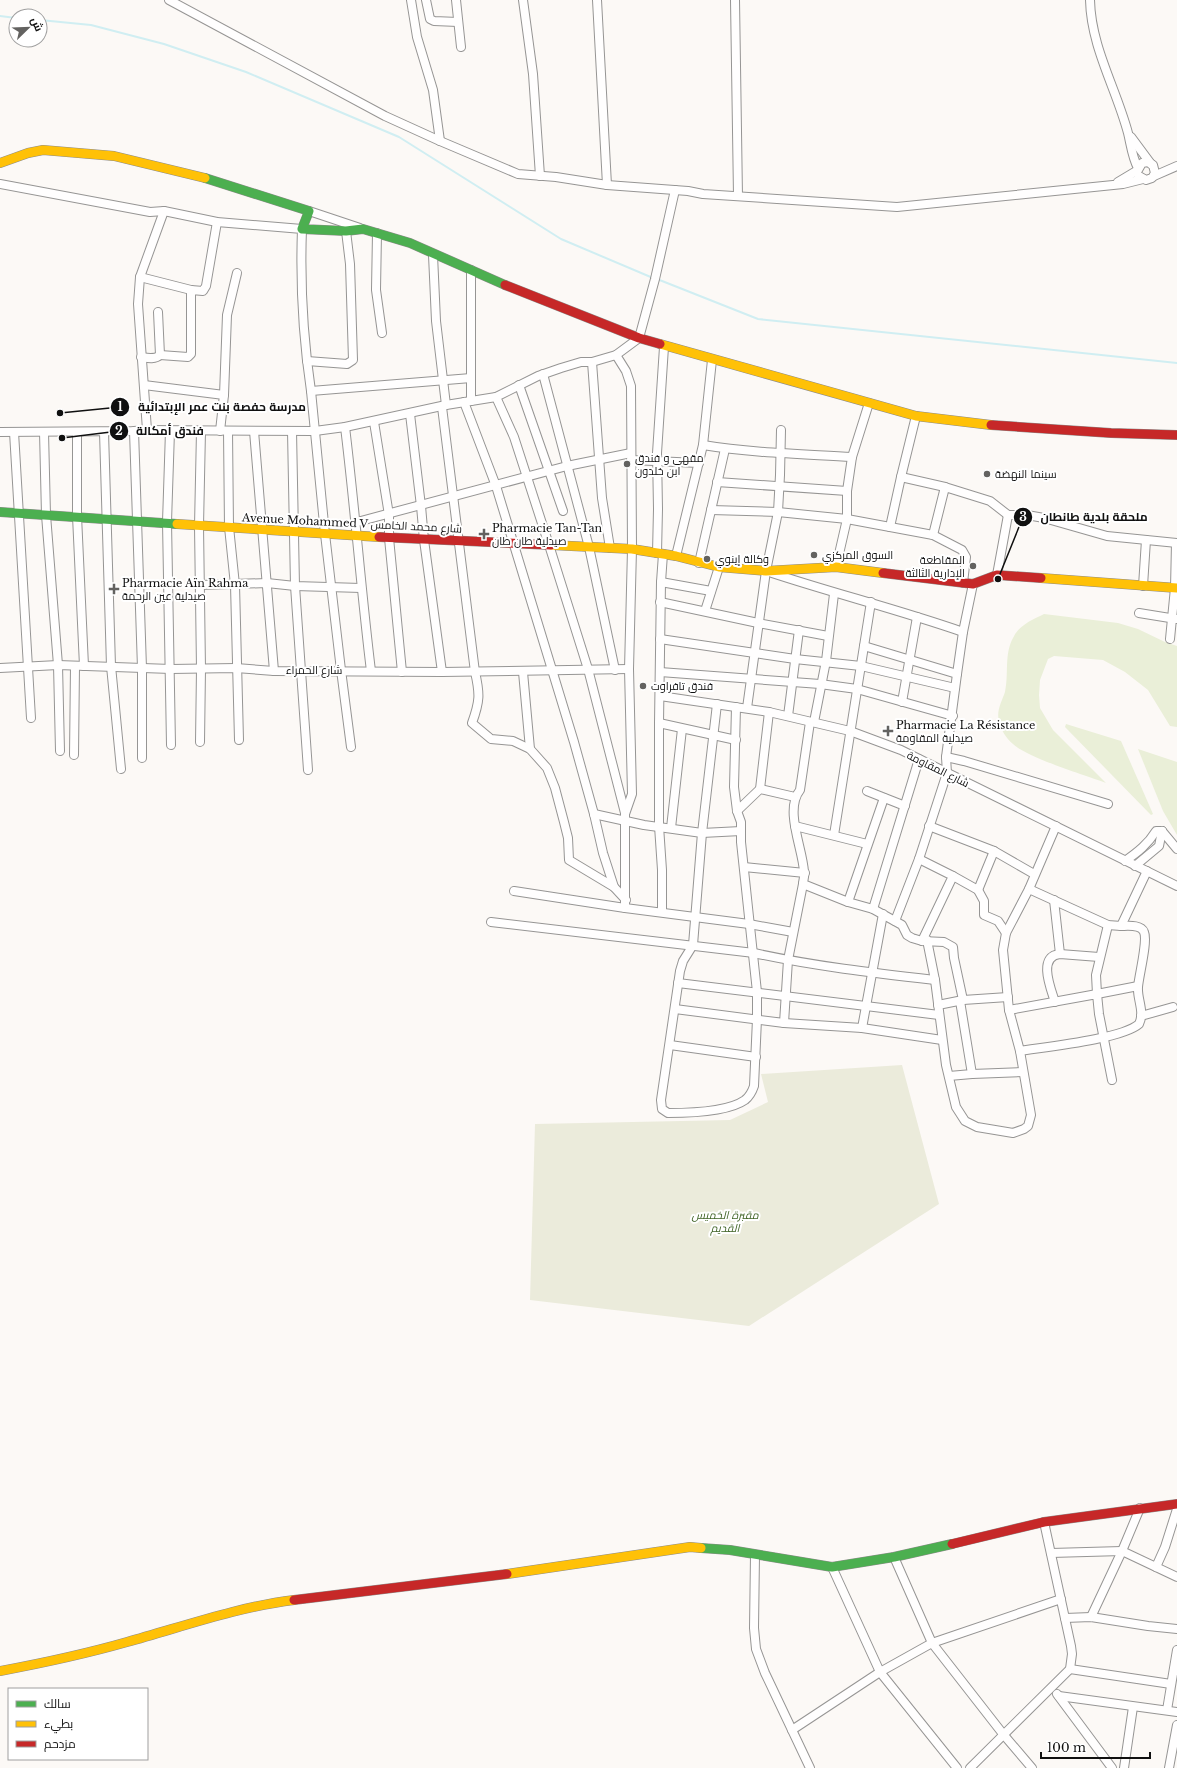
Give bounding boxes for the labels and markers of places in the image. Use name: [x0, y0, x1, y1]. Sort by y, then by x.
callout: مدرسة حفصة بنت عمر الإبتدائية: [110, 395, 314, 419]
callout: فندق أمكالة: [109, 419, 212, 443]
place label: مقهى و فندق ابن خلدون: [635, 451, 704, 478]
marker: مقهى و فندق ابن خلدون: [622, 459, 632, 469]
place label: سينما النهضة: [995, 467, 1057, 481]
marker: سينما النهضة: [982, 469, 992, 479]
callout: ملحقة بلدية طانطان: [1013, 505, 1156, 529]
place label: Pharmacie Tan-Tan صيدلية طان طان: [492, 521, 602, 548]
marker: Pharmacie Tan-Tan صيدلية طان طان: [479, 529, 489, 539]
place label: السوق المركزي: [822, 548, 893, 564]
marker: السوق المركزي: [809, 550, 819, 560]
place label: وكالة إينوي: [715, 552, 769, 568]
place label: المقاطعة الإدارية الثالثة: [905, 553, 965, 580]
marker: وكالة إينوي: [702, 554, 712, 564]
marker: المقاطعة الإدارية الثالثة: [968, 561, 978, 571]
place label: Pharmacie Aïn Rahma صيدلية عين الرحمة: [122, 576, 249, 603]
marker: Pharmacie Aïn Rahma صيدلية عين الرحمة: [109, 584, 119, 594]
place label: فندق تافراوت: [651, 679, 713, 693]
marker: فندق تافراوت: [638, 681, 648, 691]
place label: Pharmacie La Résistance صيدلية المقاومة: [896, 718, 1035, 745]
marker: Pharmacie La Résistance صيدلية المقاومة: [883, 726, 893, 736]

